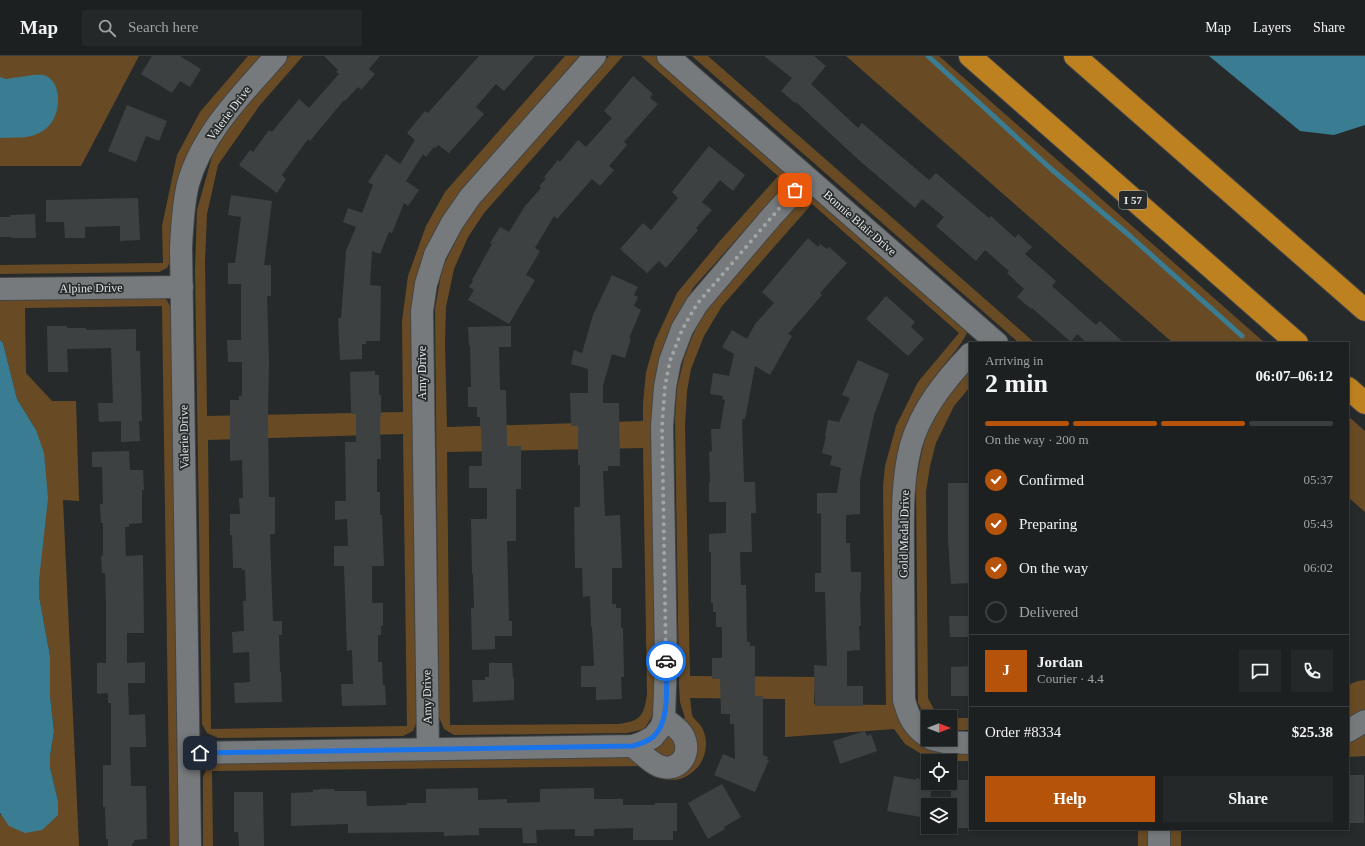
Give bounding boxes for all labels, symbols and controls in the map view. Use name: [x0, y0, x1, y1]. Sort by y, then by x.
search box: [82, 10, 362, 46]
text: Map: [20, 17, 58, 38]
icon: search: [96, 17, 118, 39]
text: Search here: [128, 19, 198, 35]
text: Map: [1205, 20, 1231, 35]
text: Layers: [1253, 20, 1291, 35]
text: Share: [1313, 20, 1345, 35]
street label: Valerie Drive: [204, 83, 254, 143]
pin: [778, 173, 812, 207]
icon: bag: [784, 179, 806, 201]
street label: Bonnie Blair Drive: [821, 188, 899, 258]
road number: I 57: [1119, 191, 1147, 209]
street label: Alpine Drive: [59, 280, 123, 296]
street label: Amy Drive: [415, 346, 429, 400]
text: Arriving in: [985, 353, 1043, 368]
text: 06:07–06:12: [1256, 368, 1333, 384]
text: 2 min: [985, 369, 1048, 398]
street label: Valerie Drive: [176, 405, 192, 469]
text: On the way · 200 m: [985, 432, 1089, 447]
icon: check: [985, 469, 1007, 491]
text: Confirmed: [1019, 472, 1084, 488]
text: 05:37: [1303, 472, 1333, 487]
street label: Gold Medal Drive: [896, 490, 912, 578]
icon: check: [985, 513, 1007, 535]
text: Preparing: [1019, 516, 1077, 532]
text: 05:43: [1303, 516, 1333, 531]
icon: check: [985, 557, 1007, 579]
text: On the way: [1019, 560, 1088, 576]
text: 06:02: [1303, 560, 1333, 575]
text: Delivered: [1019, 604, 1078, 620]
courier: [646, 641, 686, 681]
icon: car: [655, 650, 677, 672]
button: chat: [1239, 650, 1281, 692]
button: phone: [1291, 650, 1333, 692]
text: Jordan: [1037, 654, 1083, 670]
text: J: [1002, 662, 1010, 678]
street label: Amy Drive: [420, 670, 434, 724]
text: Courier · 4.4: [1037, 671, 1104, 686]
north arrow: [921, 710, 957, 746]
map controls: [921, 710, 957, 834]
text: Order #8334: [985, 724, 1061, 740]
text: $25.38: [1292, 724, 1333, 740]
pin: [183, 736, 217, 770]
icon: home: [189, 742, 211, 764]
button: locate: [921, 754, 957, 790]
button: Help: [985, 776, 1155, 822]
button: Share: [1163, 776, 1333, 822]
button: layers: [921, 798, 957, 834]

